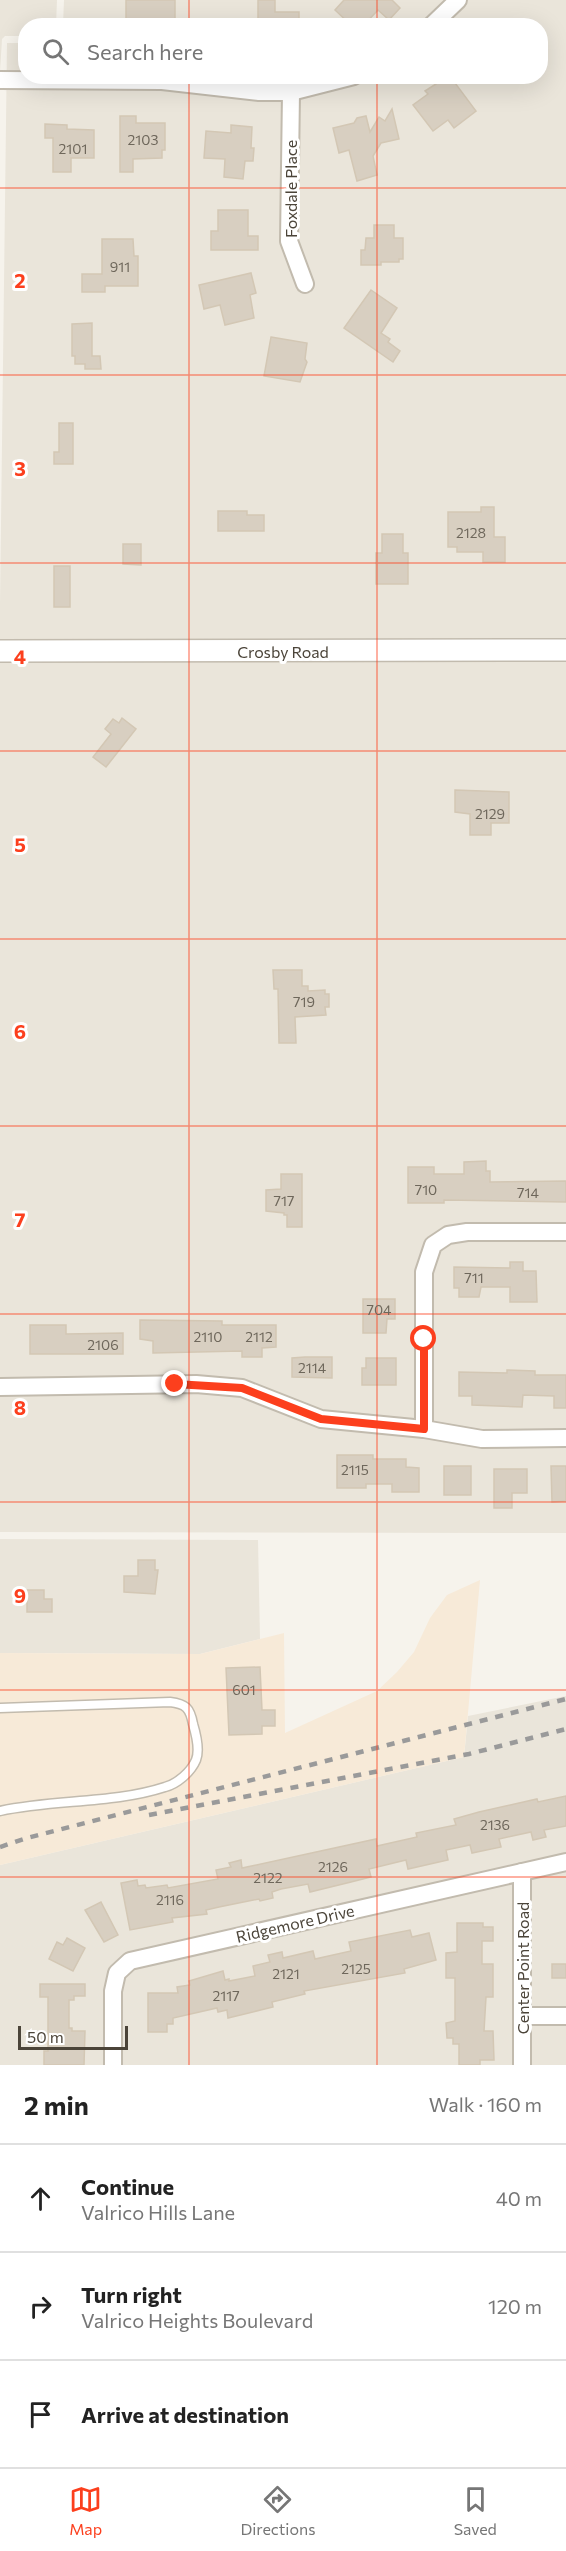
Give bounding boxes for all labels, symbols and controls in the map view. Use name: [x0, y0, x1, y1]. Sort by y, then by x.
search box: [18, 18, 548, 84]
icon: search: [39, 35, 72, 68]
text: Search here: [87, 38, 203, 65]
house number: 2103: [128, 131, 158, 148]
house number: 2101: [59, 140, 87, 157]
street label: Foxdale Place: [281, 140, 300, 238]
house number: 911: [110, 258, 130, 275]
text: 2: [14, 268, 26, 292]
text: 3: [14, 456, 26, 480]
house number: 2128: [456, 524, 486, 541]
street label: Crosby Road: [237, 642, 329, 661]
text: 4: [14, 644, 26, 668]
house number: 2129: [475, 805, 505, 822]
text: 5: [14, 832, 26, 856]
house number: 719: [293, 993, 315, 1010]
text: 6: [14, 1019, 26, 1043]
house number: 710: [415, 1181, 437, 1198]
house number: 714: [517, 1184, 539, 1201]
house number: 717: [274, 1192, 294, 1209]
text: 7: [15, 1207, 26, 1231]
house number: 711: [464, 1269, 484, 1286]
house number: 704: [367, 1301, 392, 1318]
route start: [410, 1325, 436, 1351]
house number: 2110: [194, 1328, 222, 1345]
house number: 2112: [245, 1328, 273, 1345]
house number: 2106: [87, 1336, 119, 1353]
house number: 2114: [298, 1359, 327, 1376]
route end: [161, 1370, 187, 1396]
text: 8: [14, 1395, 26, 1419]
house number: 2115: [341, 1461, 369, 1478]
text: 9: [14, 1583, 26, 1607]
house number: 601: [232, 1681, 256, 1698]
house number: 2136: [480, 1816, 510, 1833]
house number: 2126: [318, 1858, 348, 1875]
house number: 2122: [253, 1869, 283, 1886]
house number: 2116: [156, 1891, 184, 1908]
street label: Ridgemore Drive: [234, 1900, 356, 1946]
street label: Center Point Road: [513, 1902, 532, 2034]
house number: 2125: [341, 1960, 371, 1977]
house number: 2121: [272, 1965, 300, 1982]
house number: 2117: [212, 1987, 240, 2004]
scale bar: [18, 2023, 128, 2050]
text: 50 m: [27, 2027, 64, 2046]
text: 2 min: [24, 2089, 89, 2120]
text: Walk · 160 m: [429, 2092, 542, 2116]
text: Continue: [81, 2173, 174, 2200]
icon: ahead: [24, 2182, 57, 2215]
text: 40 m: [496, 2186, 542, 2210]
text: Valrico Hills Lane: [81, 2200, 235, 2224]
text: Turn right: [81, 2281, 182, 2308]
icon: right: [24, 2290, 57, 2323]
text: 120 m: [488, 2294, 542, 2318]
text: Valrico Heights Boulevard: [81, 2308, 313, 2332]
icon: arrive: [24, 2398, 57, 2431]
text: Arrive at destination: [81, 2401, 289, 2428]
tab: Map: [69, 2483, 102, 2538]
tab: Directions: [240, 2483, 315, 2538]
tab: Saved: [454, 2483, 497, 2538]

